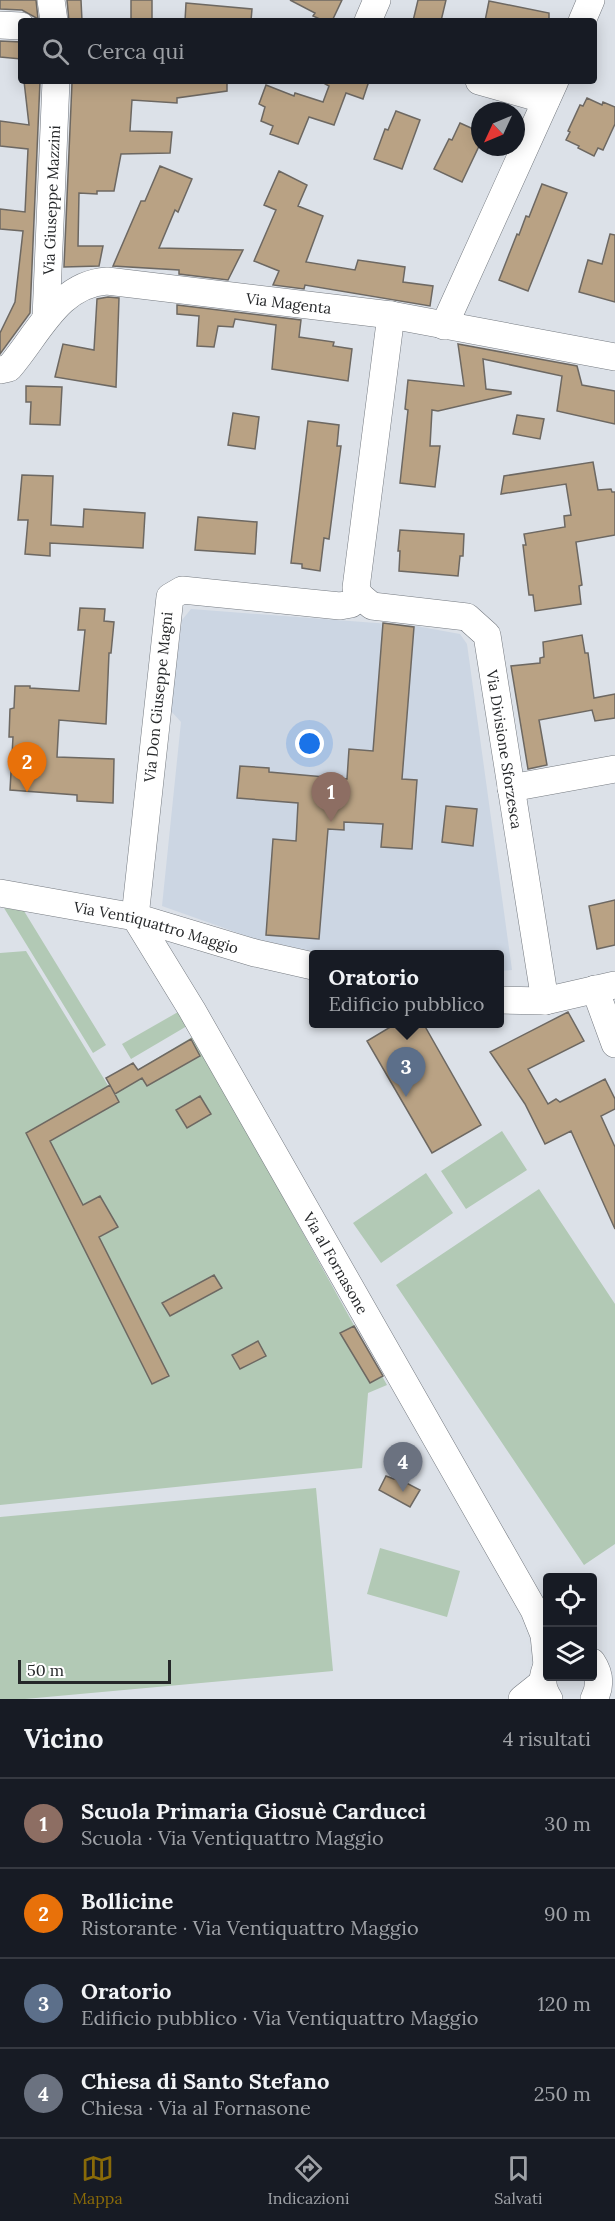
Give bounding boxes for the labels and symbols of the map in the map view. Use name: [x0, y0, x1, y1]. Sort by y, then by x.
north arrow: [471, 102, 525, 156]
street label: Via Giuseppe Mazzini: [38, 125, 64, 276]
street label: Via Magenta: [244, 288, 333, 317]
street label: Via Don Giuseppe Magni: [139, 611, 176, 784]
street label: Via Divisione Sforzesca: [483, 667, 527, 830]
your location: [295, 729, 324, 758]
pin: 2: [8, 742, 46, 792]
pin: 1: [312, 772, 350, 822]
street label: Via Ventiquattro Maggio: [71, 897, 241, 957]
pin: 3: [386, 1048, 426, 1097]
street label: Via al Fornasone: [299, 1208, 373, 1317]
pin: 4: [384, 1442, 422, 1492]
scale bar: [18, 1657, 171, 1684]

